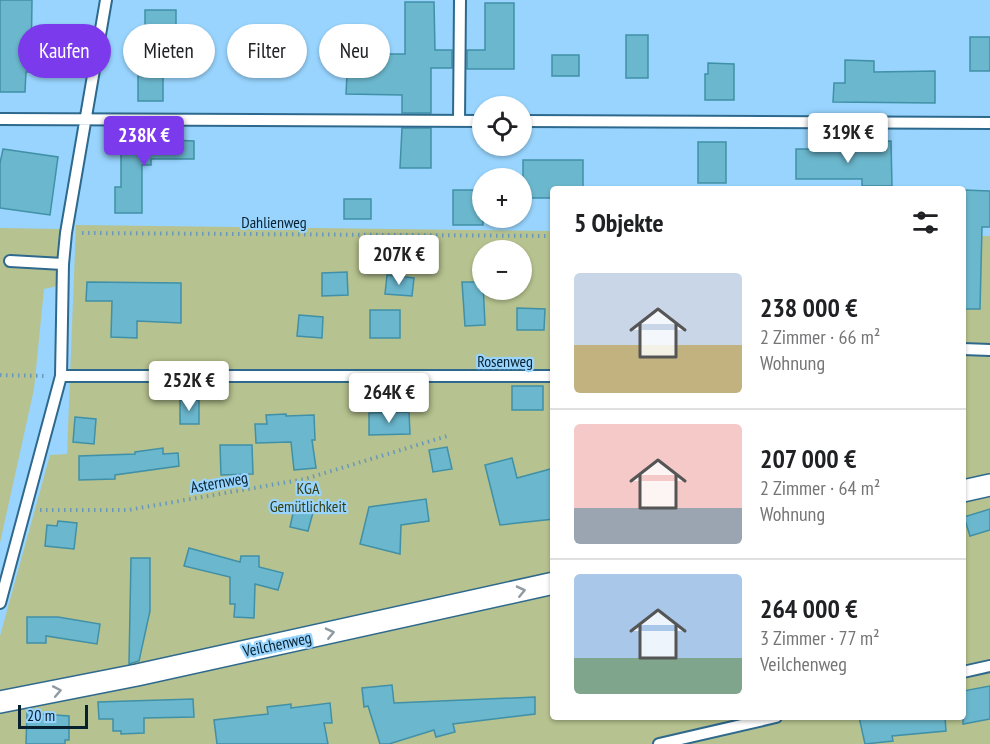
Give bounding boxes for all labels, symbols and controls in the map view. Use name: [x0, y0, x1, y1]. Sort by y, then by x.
chip: Kaufen: [18, 24, 111, 78]
chip: Mieten: [123, 24, 215, 78]
chip: Filter: [227, 24, 307, 78]
chip: Neu: [319, 24, 390, 78]
map controls: [472, 96, 532, 300]
button: locate: [472, 96, 532, 156]
pin: 319K €: [799, 113, 897, 164]
pin: 238K €: [95, 116, 193, 167]
text: 319K €: [822, 119, 874, 145]
text: 238K €: [118, 122, 170, 148]
button: +: [472, 168, 532, 228]
text: 5 Objekte: [574, 206, 664, 239]
icon: filters: [909, 206, 942, 239]
street label: Dahlienweg: [241, 212, 307, 232]
pin: 207K €: [350, 235, 448, 286]
button: −: [472, 240, 532, 300]
text: 207K €: [373, 241, 425, 267]
text: 238 000 €: [760, 291, 858, 324]
icon: home: [622, 297, 694, 369]
text: 2 Zimmer · 66 m²: [760, 324, 880, 350]
text: Wohnung: [760, 350, 825, 376]
street label: Rosenweg: [477, 351, 533, 371]
pin: 252K €: [140, 361, 238, 412]
text: 252K €: [163, 367, 215, 393]
pin: 264K €: [340, 373, 438, 424]
text: 264K €: [363, 379, 415, 405]
text: 207 000 €: [760, 442, 857, 475]
icon: home: [622, 448, 694, 520]
street label: Asternweg: [189, 467, 249, 497]
text: 2 Zimmer · 64 m²: [760, 475, 880, 501]
park label: KGA Gemütlichkeit: [270, 478, 347, 516]
text: Wohnung: [760, 501, 825, 527]
one-way arrow: [515, 585, 525, 598]
text: 264 000 €: [760, 592, 858, 625]
icon: home: [622, 598, 694, 670]
text: 3 Zimmer · 77 m²: [760, 625, 880, 651]
street label: Veilchenweg: [240, 627, 313, 661]
one-way arrow: [325, 627, 335, 640]
text: Veilchenweg: [760, 651, 847, 677]
one-way arrow: [52, 685, 62, 698]
scale bar: [18, 702, 88, 730]
text: 20 m: [27, 705, 55, 725]

